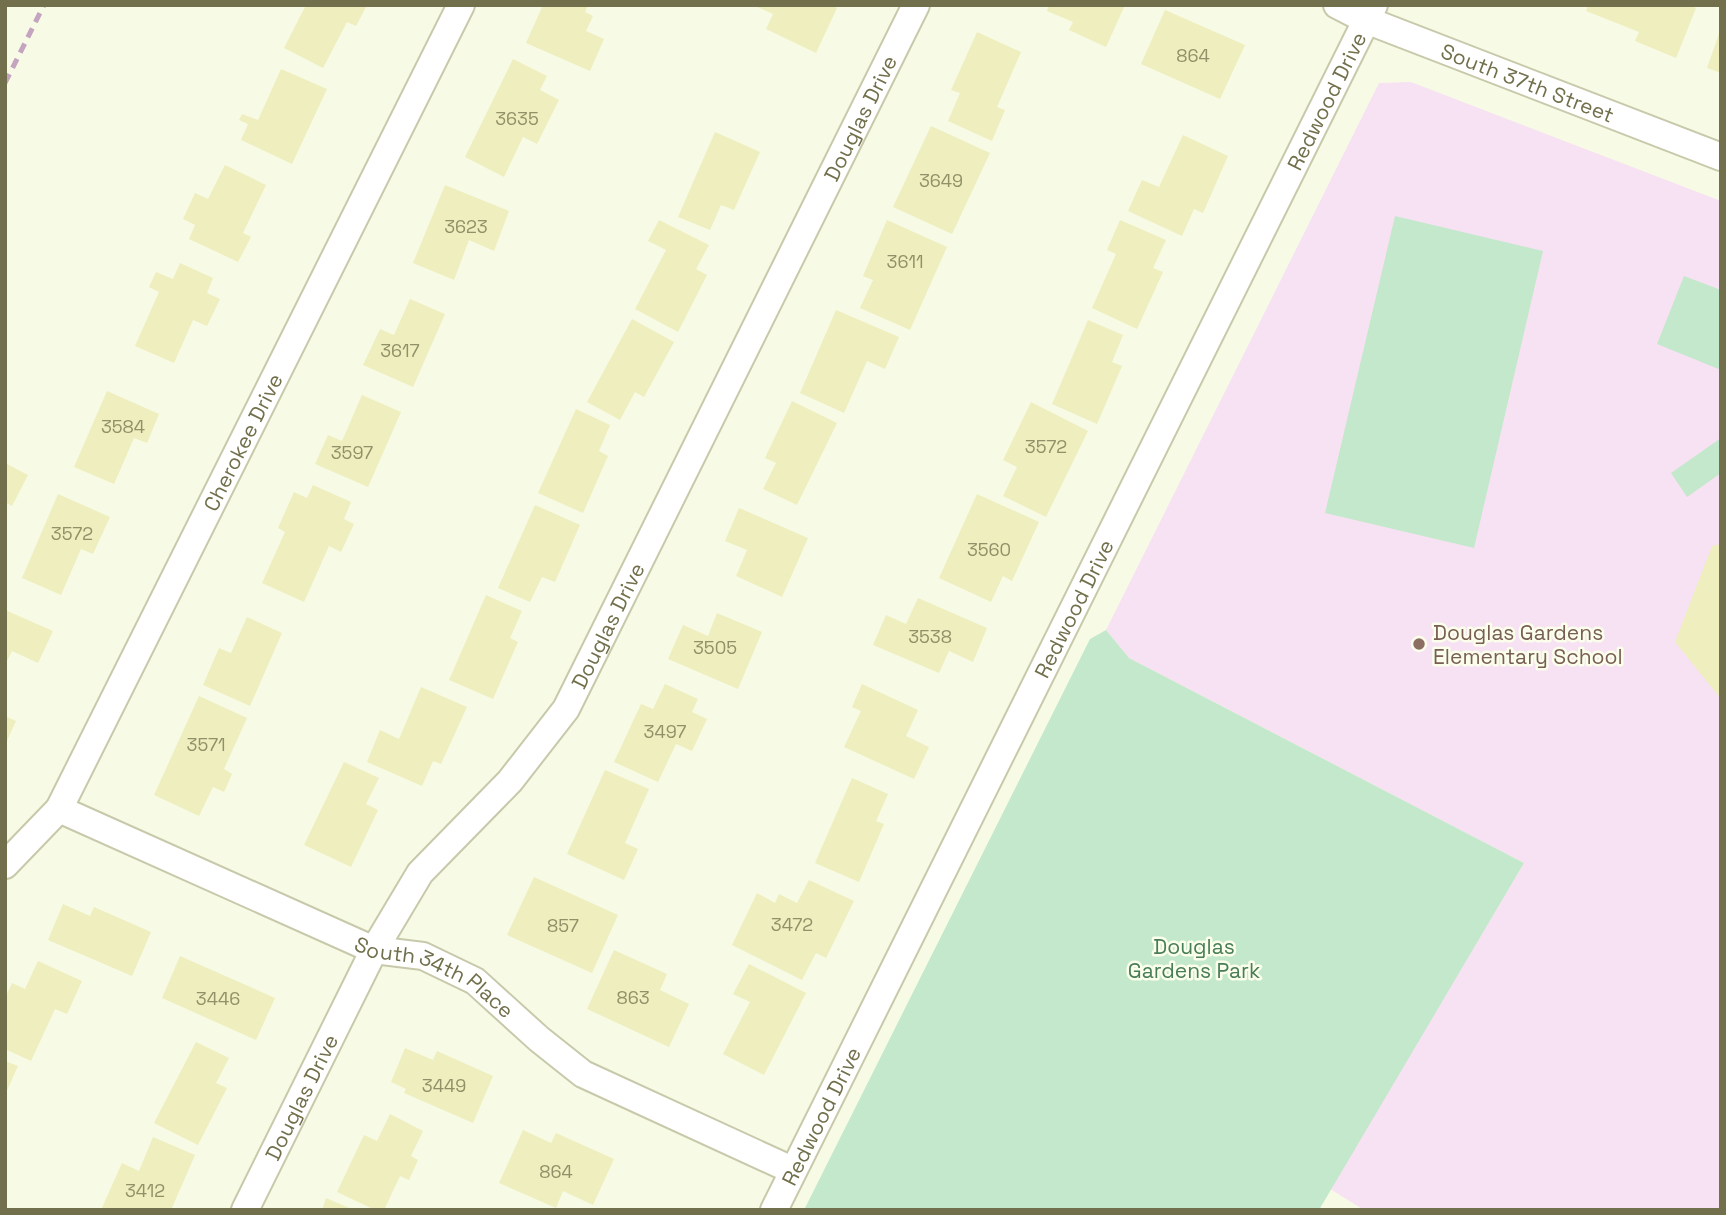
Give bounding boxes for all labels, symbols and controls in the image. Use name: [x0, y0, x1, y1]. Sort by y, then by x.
street label: Redwood Drive: [1280, 27, 1372, 175]
street label: South 37th Street: [1437, 37, 1618, 128]
house number: 864: [1176, 44, 1210, 67]
street label: Douglas Drive: [817, 50, 903, 185]
house number: 3635: [495, 107, 539, 130]
house number: 3649: [919, 169, 963, 192]
house number: 3623: [444, 215, 488, 238]
house number: 3611: [887, 250, 923, 273]
house number: 3617: [380, 339, 420, 362]
street label: Cherokee Drive: [197, 369, 288, 516]
house number: 3584: [101, 415, 145, 438]
house number: 3572: [1025, 435, 1067, 458]
house number: 3597: [331, 441, 373, 464]
house number: 3572: [51, 522, 93, 545]
street label: Redwood Drive: [1028, 535, 1119, 682]
house number: 3560: [967, 538, 1011, 561]
street label: Douglas Drive: [565, 558, 650, 693]
place label: Douglas Gardens Elementary School: [1433, 619, 1623, 670]
house number: 3538: [908, 625, 952, 648]
house number: 3505: [693, 636, 737, 659]
marker: Douglas Gardens Elementary School: [1411, 636, 1427, 652]
house number: 3497: [644, 720, 686, 743]
house number: 3571: [187, 733, 225, 756]
house number: 3472: [771, 913, 813, 936]
house number: 857: [547, 914, 579, 937]
street label: South 34th Place: [351, 930, 520, 1023]
park label: Douglas Gardens Park: [1128, 933, 1260, 984]
house number: 863: [616, 986, 650, 1009]
house number: 3446: [196, 987, 240, 1010]
street label: Douglas Drive: [258, 1030, 344, 1165]
street label: Redwood Drive: [775, 1042, 867, 1190]
house number: 3449: [422, 1074, 466, 1097]
house number: 864: [539, 1160, 573, 1183]
house number: 3412: [125, 1179, 165, 1202]

